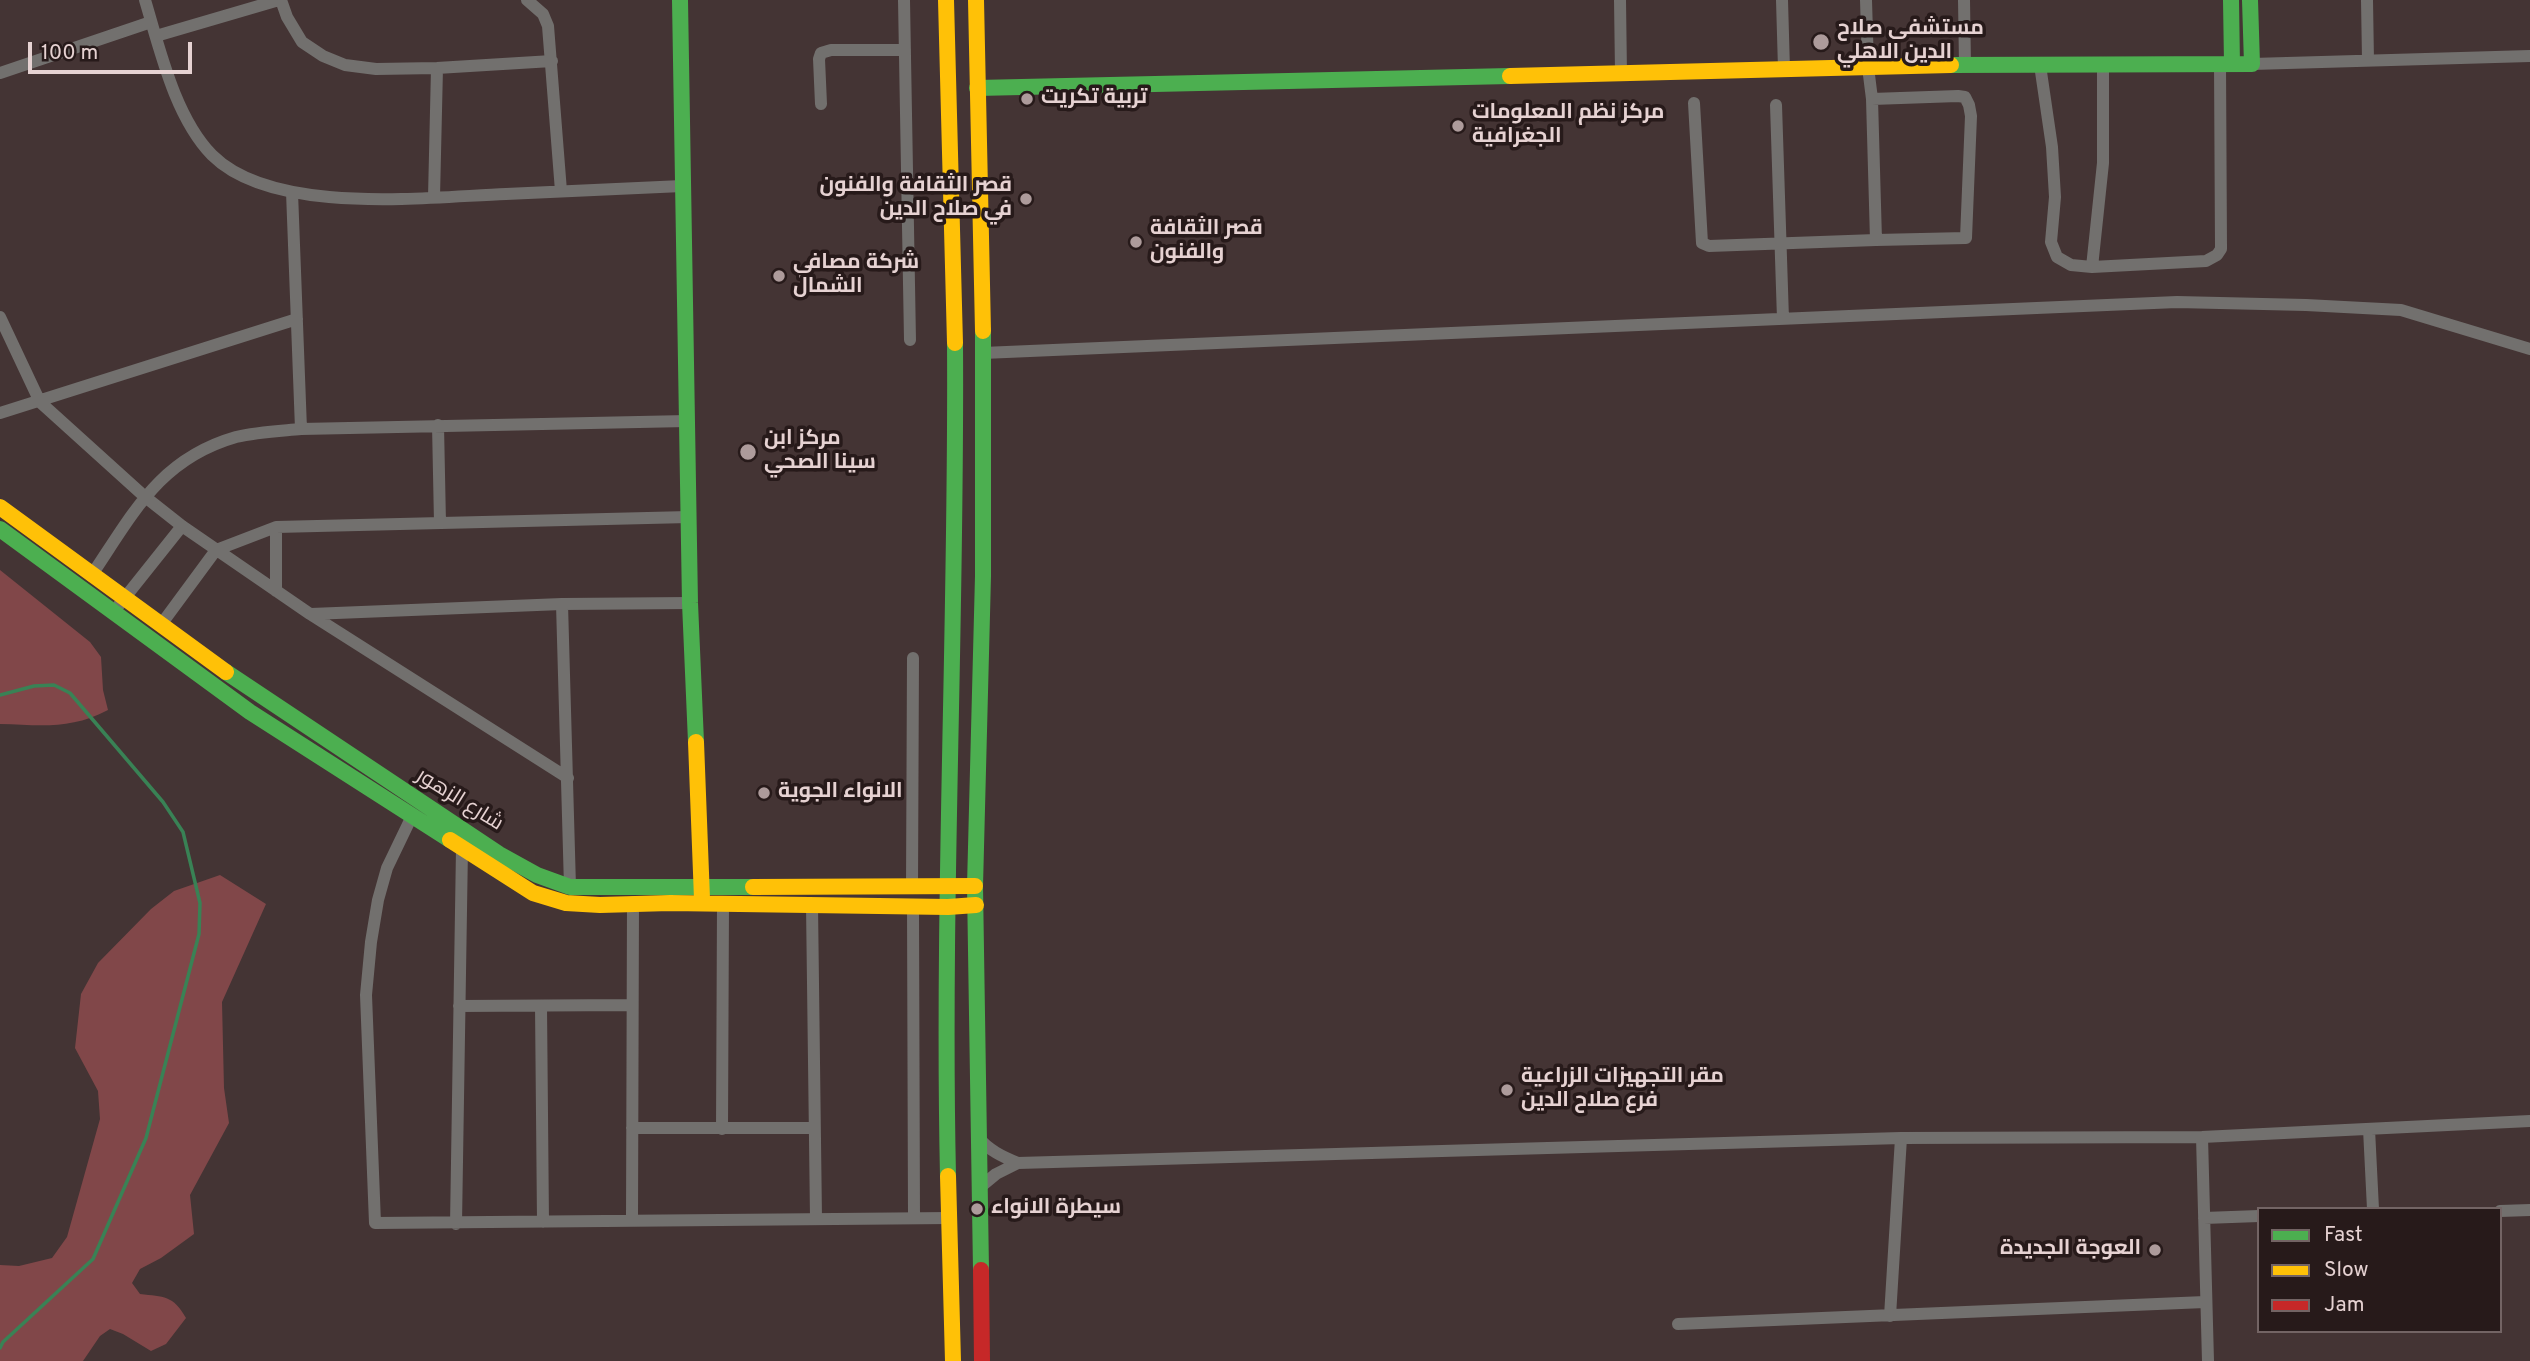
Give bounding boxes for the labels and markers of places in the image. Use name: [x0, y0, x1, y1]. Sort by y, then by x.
place label: مستشفى صلاح الدين الاهلي: [1837, 17, 1984, 67]
marker: مستشفى صلاح الدين الاهلي: [1811, 32, 1831, 52]
place label: تربية تكريت: [1041, 86, 1147, 112]
marker: تربية تكريت: [1019, 91, 1035, 107]
place label: مركز نظم المعلومات الجغرافية: [1472, 101, 1664, 151]
marker: مركز نظم المعلومات الجغرافية: [1450, 118, 1466, 134]
place label: قصر الثقافة والفنون في صلاح الدين: [820, 174, 1012, 224]
marker: قصر الثقافة والفنون في صلاح الدين: [1018, 191, 1034, 207]
place label: قصر الثقافة والفنون: [1150, 217, 1263, 267]
marker: قصر الثقافة والفنون: [1128, 234, 1144, 250]
place label: شركة مصافي الشمال: [793, 251, 919, 301]
marker: شركة مصافي الشمال: [771, 268, 787, 284]
place label: مركز ابن سينا الصحي: [764, 427, 876, 477]
marker: مركز ابن سينا الصحي: [738, 442, 758, 462]
place label: الانواء الجوية: [778, 780, 903, 806]
marker: الانواء الجوية: [756, 785, 772, 801]
place label: مقر التجهيزات الزراعية فرع صلاح الدين: [1521, 1065, 1724, 1115]
marker: مقر التجهيزات الزراعية فرع صلاح الدين: [1499, 1082, 1515, 1098]
place label: سيطرة الانواء: [991, 1196, 1121, 1222]
marker: سيطرة الانواء: [969, 1201, 985, 1217]
place label: العوجة الجديدة: [2000, 1237, 2141, 1263]
marker: العوجة الجديدة: [2147, 1242, 2163, 1258]

